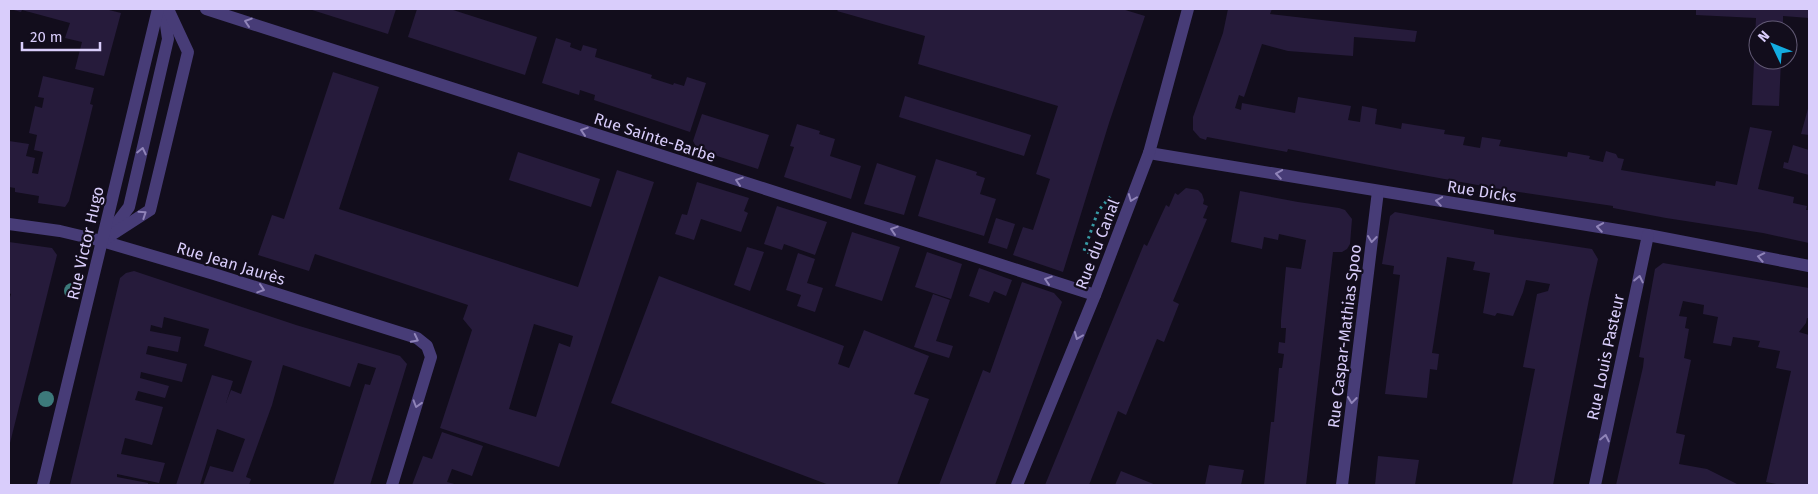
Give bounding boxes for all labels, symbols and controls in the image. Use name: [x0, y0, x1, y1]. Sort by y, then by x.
one-way arrow: [244, 18, 252, 28]
scale bar: [22, 20, 100, 52]
north arrow: [1748, 20, 1798, 70]
text: N: [1754, 27, 1773, 46]
text: 20 m: [30, 28, 63, 46]
street label: Rue Sainte-Barbe: [592, 109, 718, 166]
one-way arrow: [580, 127, 589, 137]
one-way arrow: [136, 146, 147, 155]
one-way arrow: [1275, 170, 1283, 180]
one-way arrow: [735, 177, 743, 187]
street label: Rue Dicks: [1446, 177, 1518, 206]
street label: Rue Victor Hugo: [63, 185, 108, 302]
one-way arrow: [1128, 193, 1138, 202]
street label: Rue du Canal: [1072, 196, 1124, 292]
one-way arrow: [1435, 196, 1444, 206]
one-way arrow: [137, 211, 146, 221]
one-way arrow: [1595, 222, 1604, 232]
one-way arrow: [890, 226, 898, 236]
one-way arrow: [1367, 236, 1378, 244]
street label: Rue Jean Jaurès: [174, 238, 287, 289]
street label: Rue Caspar-Mathias Spoo: [1324, 243, 1365, 429]
one-way arrow: [1757, 252, 1766, 262]
one-way arrow: [1633, 274, 1643, 283]
one-way arrow: [1045, 276, 1053, 286]
one-way arrow: [256, 283, 264, 293]
street label: Rue Louis Pasteur: [1583, 291, 1628, 422]
one-way arrow: [1074, 331, 1084, 340]
one-way arrow: [410, 333, 419, 343]
one-way arrow: [1347, 397, 1358, 405]
one-way arrow: [413, 399, 423, 408]
one-way arrow: [1599, 433, 1610, 442]

